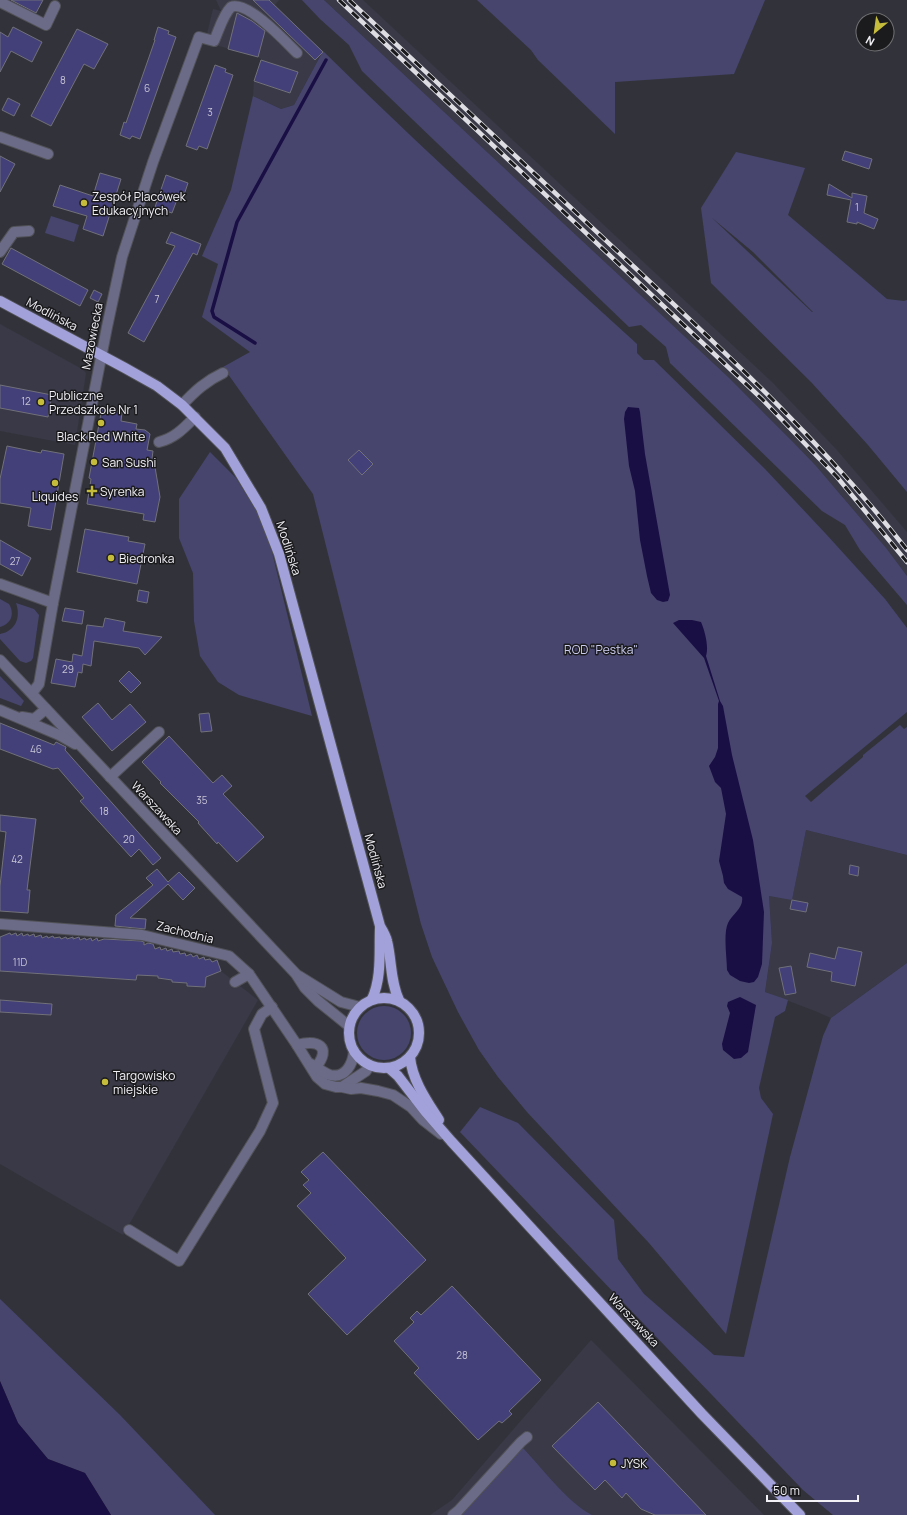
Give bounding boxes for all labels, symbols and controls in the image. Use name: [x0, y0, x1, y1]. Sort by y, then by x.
north arrow: [855, 12, 895, 52]
text: N: [863, 33, 877, 50]
house number: 8: [60, 73, 66, 87]
house number: 6: [144, 81, 150, 95]
house number: 3: [207, 105, 213, 119]
place label: Zespół Placówek Edukacyjnych: [92, 188, 187, 219]
marker: Zespół Placówek Edukacyjnych: [79, 198, 89, 208]
house number: 1: [855, 200, 859, 214]
house number: 7: [154, 292, 160, 306]
street label: Modlińska: [23, 293, 81, 335]
street label: Mazowiecka: [77, 301, 107, 371]
place label: Publiczne Przedszkole Nr 1: [49, 387, 138, 418]
house number: 12: [21, 394, 31, 408]
marker: Publiczne Przedszkole Nr 1: [36, 397, 46, 407]
marker: Black Red White: [96, 418, 106, 428]
place label: Black Red White: [57, 428, 145, 445]
place label: San Sushi: [102, 454, 156, 471]
marker: San Sushi: [89, 457, 99, 467]
marker: Liquides: [50, 478, 60, 488]
place label: Syrenka: [100, 483, 144, 500]
marker: Syrenka: [87, 486, 97, 496]
place label: Liquides: [32, 488, 78, 505]
street label: Modlińska: [272, 519, 306, 577]
place label: Biedronka: [119, 550, 174, 567]
marker: Biedronka: [106, 553, 116, 563]
house number: 27: [10, 554, 20, 568]
park label: ROD "Pestka": [564, 641, 638, 658]
house number: 29: [62, 662, 74, 676]
house number: 46: [30, 742, 42, 756]
street label: Warszawska: [128, 777, 186, 839]
house number: 35: [196, 793, 208, 807]
house number: 18: [99, 804, 109, 818]
house number: 20: [123, 832, 135, 846]
street label: Modlińska: [361, 832, 391, 890]
house number: 42: [11, 852, 23, 866]
street label: Zachodnia: [155, 917, 215, 947]
house number: 11D: [13, 955, 28, 969]
place label: Targowisko miejskie: [113, 1067, 175, 1098]
marker: Targowisko miejskie: [100, 1077, 110, 1087]
street label: Warszawska: [605, 1289, 663, 1351]
house number: 28: [456, 1348, 468, 1362]
place label: JYSK: [621, 1455, 648, 1472]
marker: JYSK: [608, 1458, 618, 1468]
scale bar: [767, 1477, 858, 1503]
text: 50 m: [773, 1482, 800, 1499]

